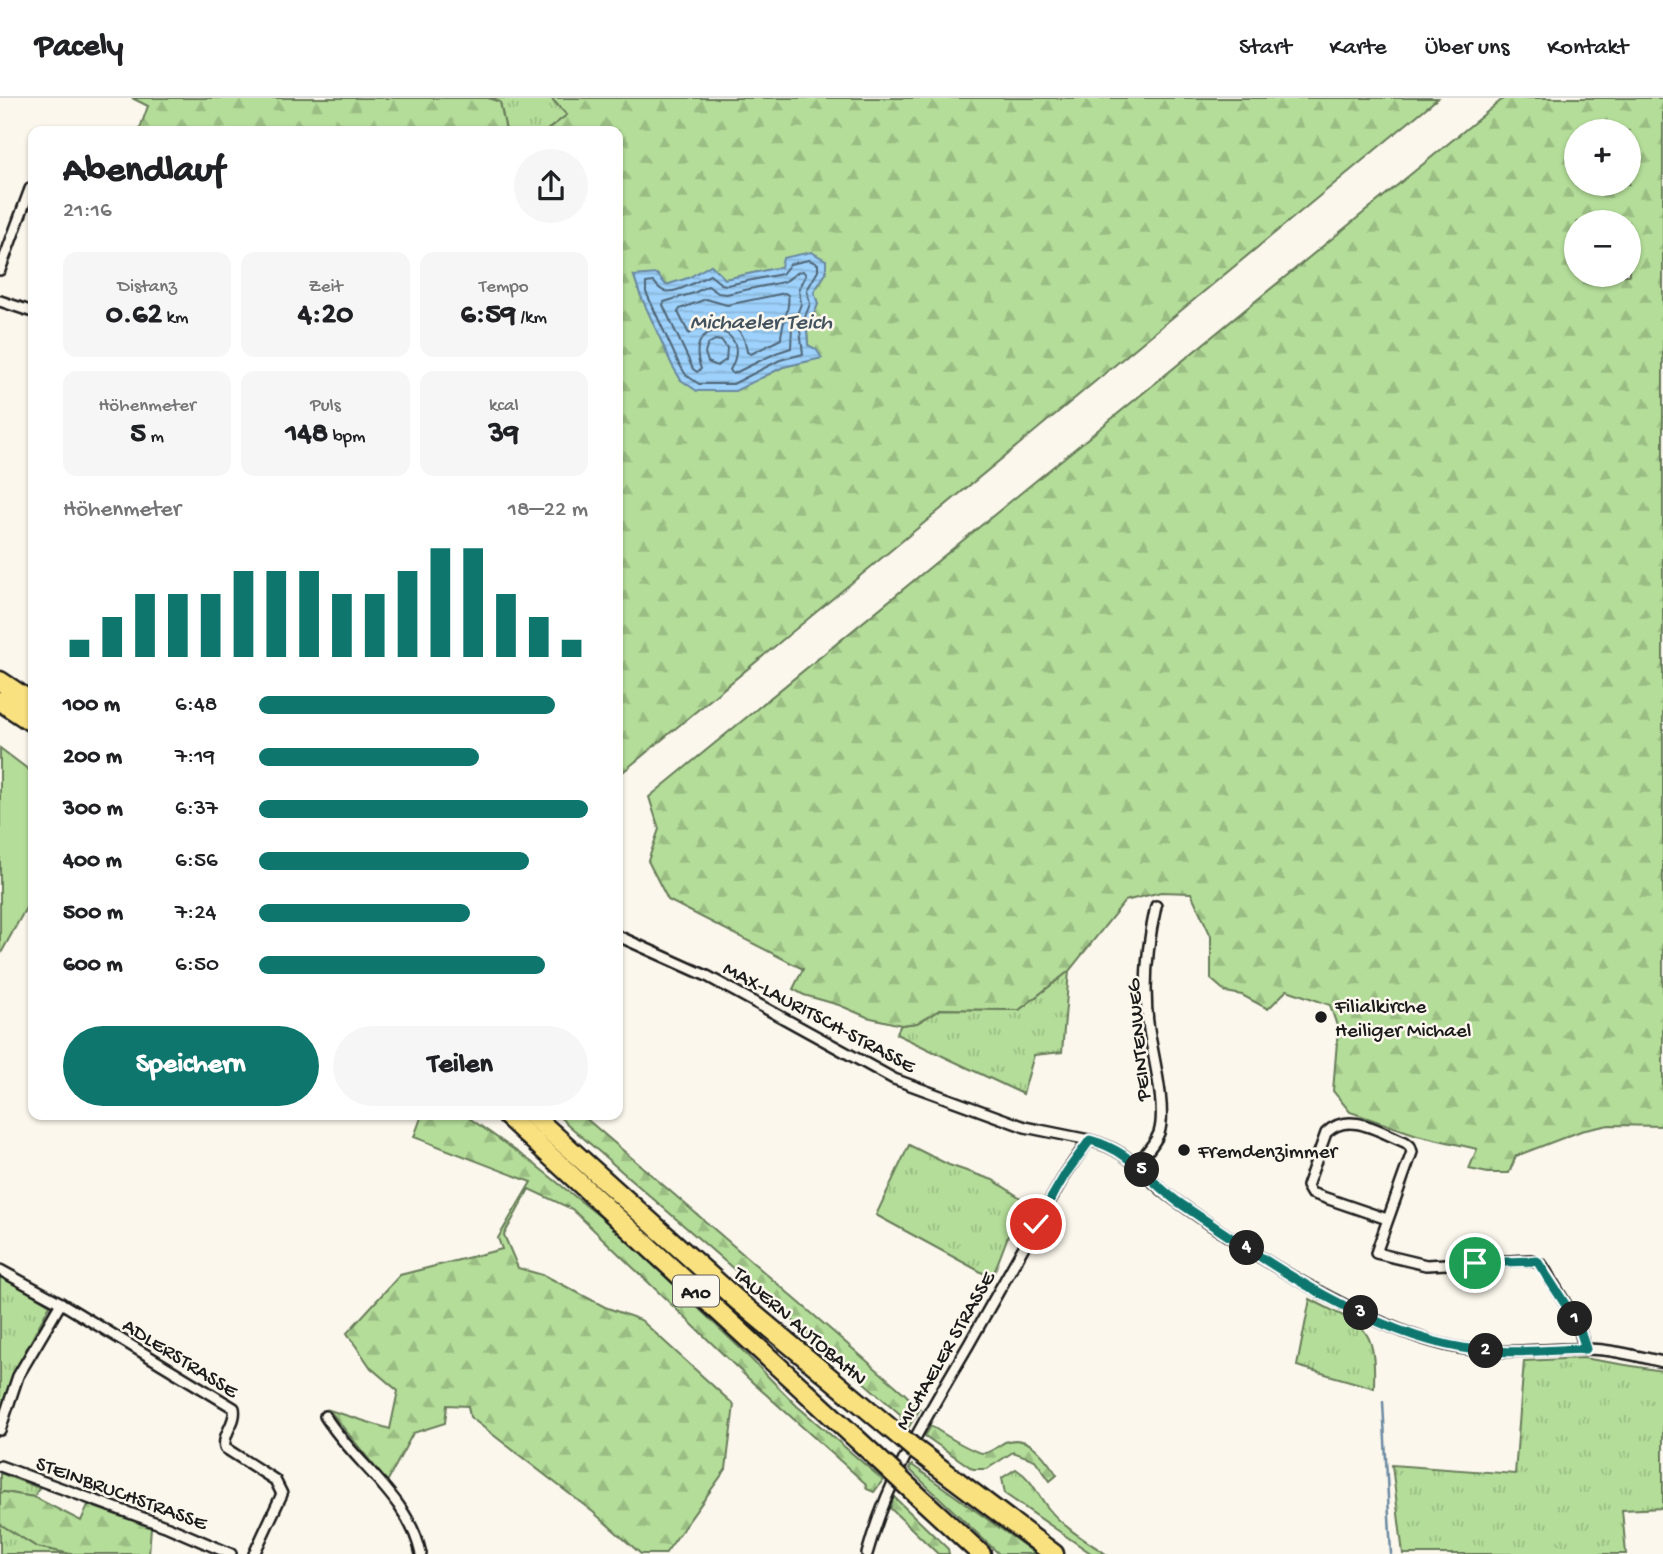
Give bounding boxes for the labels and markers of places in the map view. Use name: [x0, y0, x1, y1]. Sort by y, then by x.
place label: Filialkirche Heiliger Michael: [1334, 996, 1471, 1045]
marker: Filialkirche Heiliger Michael: [1313, 1009, 1329, 1025]
place label: Fremdenzimmer: [1197, 1141, 1339, 1166]
marker: Fremdenzimmer: [1176, 1142, 1192, 1158]
pin: 5: [1124, 1152, 1160, 1188]
pin: [1006, 1194, 1066, 1254]
pin: 4: [1230, 1230, 1264, 1266]
pin: [1445, 1233, 1505, 1293]
pin: 3: [1344, 1296, 1378, 1330]
pin: 1: [1558, 1302, 1592, 1336]
pin: 2: [1468, 1334, 1504, 1368]

